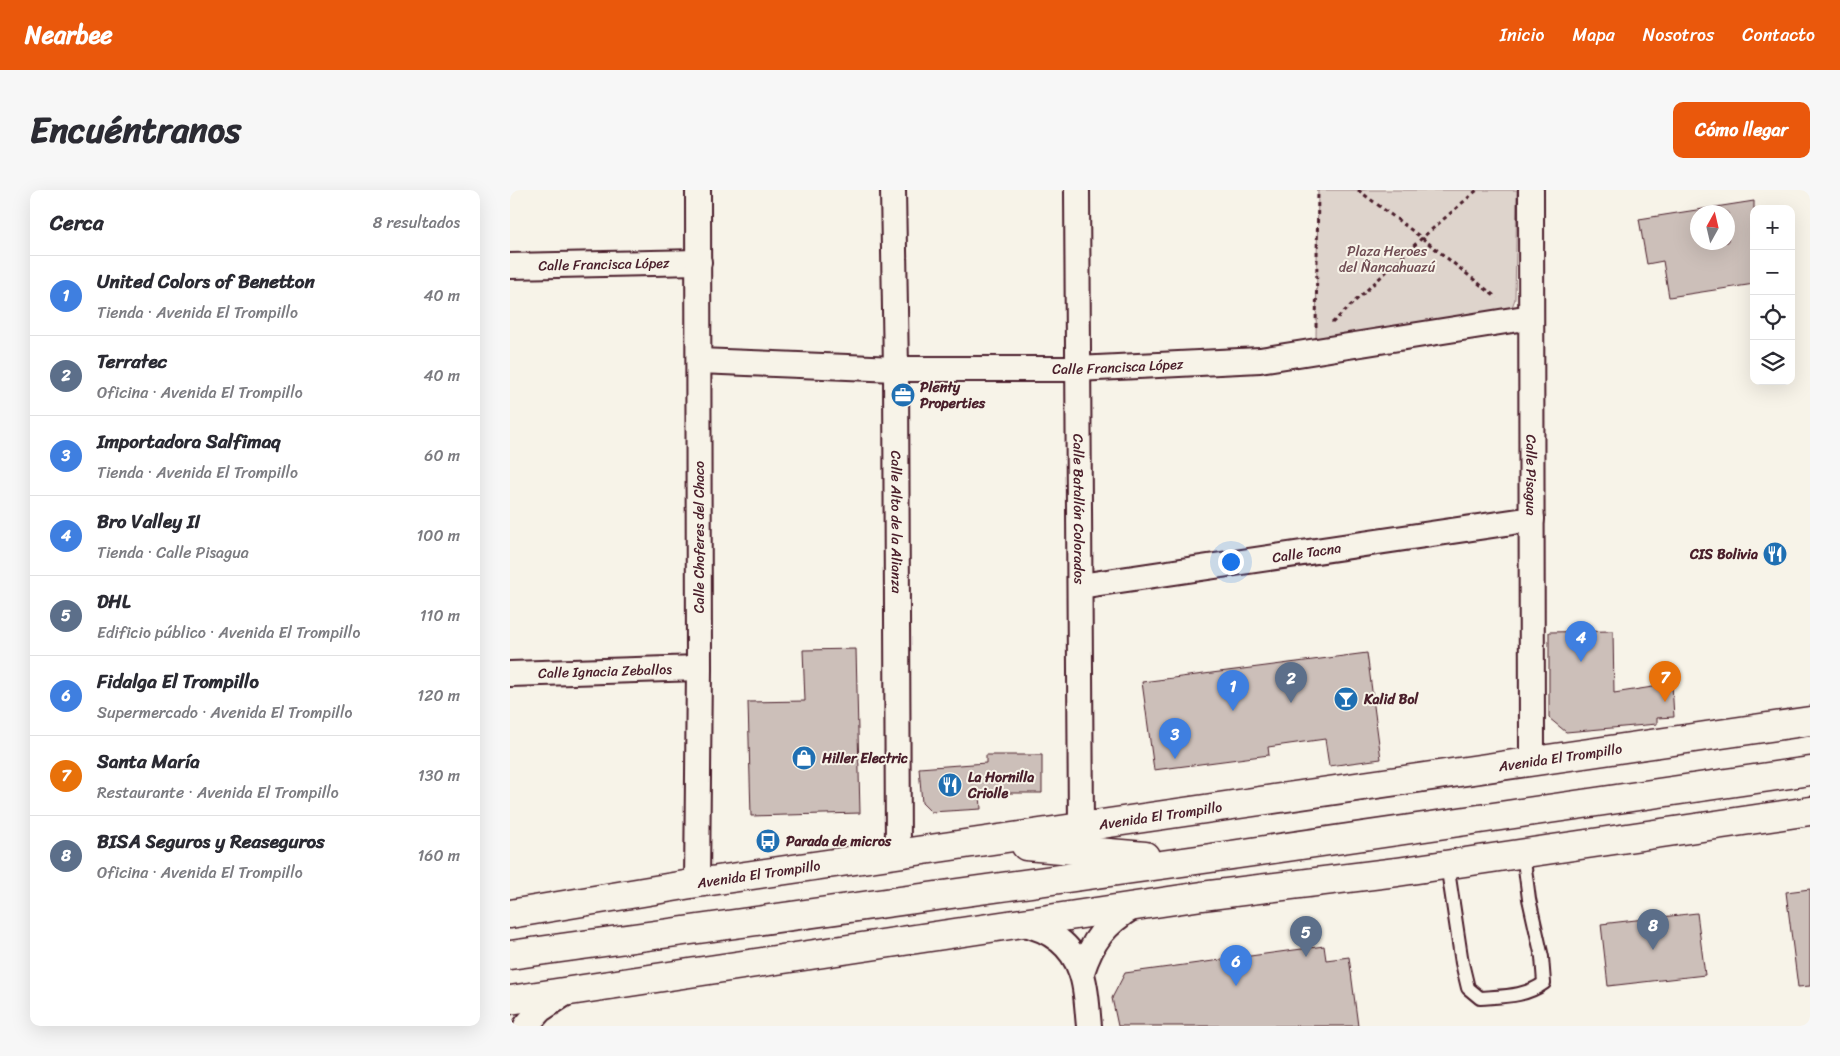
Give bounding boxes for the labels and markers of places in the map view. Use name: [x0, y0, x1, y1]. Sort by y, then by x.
place label: Plenty Properties: [920, 375, 986, 416]
office icon: Plenty Properties: [890, 382, 916, 408]
restaurant icon: CIS Bolivia: [1762, 541, 1788, 567]
place label: CIS Bolivia: [1689, 542, 1758, 567]
pin: 4: [1565, 621, 1597, 662]
pin: 7: [1649, 661, 1681, 702]
pin: 2: [1275, 662, 1307, 703]
pin: 1: [1217, 670, 1249, 711]
bar icon: Kalid Bol: [1333, 686, 1359, 712]
place label: Kalid Bol: [1363, 687, 1419, 712]
pin: 3: [1159, 718, 1191, 759]
shop icon: Hiller Electric: [791, 745, 817, 771]
place label: Hiller Electric: [821, 746, 908, 771]
place label: La Hornilla Criolle: [967, 765, 1034, 806]
restaurant icon: La Hornilla Criolle: [937, 772, 963, 798]
bus stop icon: Parada de micros: [755, 828, 781, 854]
place label: Parada de micros: [786, 829, 892, 854]
pin: 8: [1637, 909, 1669, 950]
pin: 5: [1290, 916, 1322, 957]
pin: 6: [1220, 945, 1252, 986]

